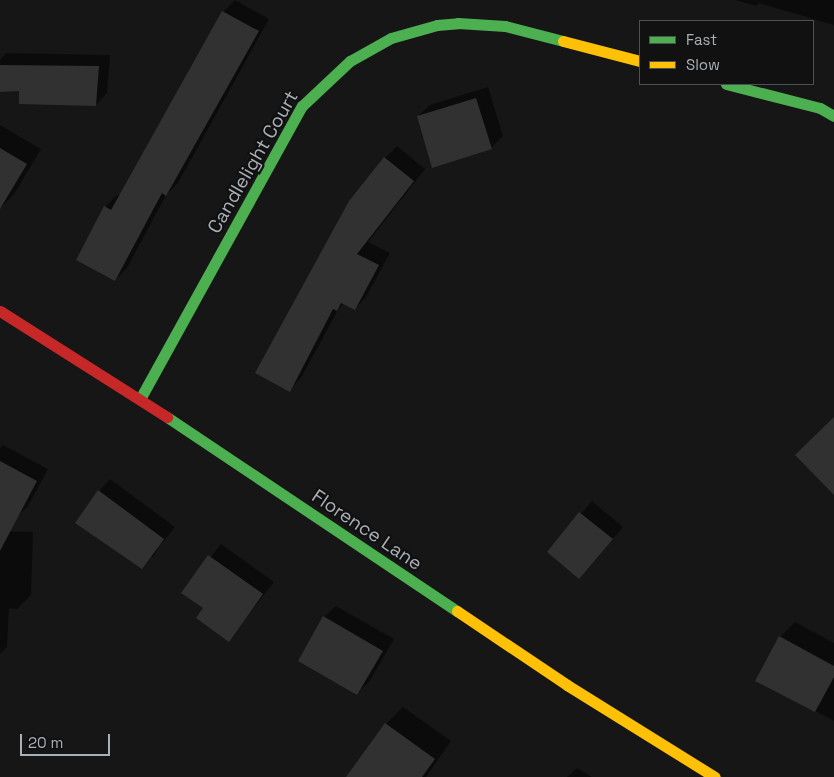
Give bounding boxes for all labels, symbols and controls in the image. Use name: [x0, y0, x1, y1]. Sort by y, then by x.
legend: [639, 20, 814, 85]
text: Fast: [686, 30, 717, 49]
text: Slow: [686, 55, 720, 74]
street label: Candlelight Court: [203, 87, 303, 237]
street label: Florence Lane: [308, 485, 426, 575]
scale bar: [22, 724, 112, 756]
text: 20 m: [28, 733, 63, 752]

